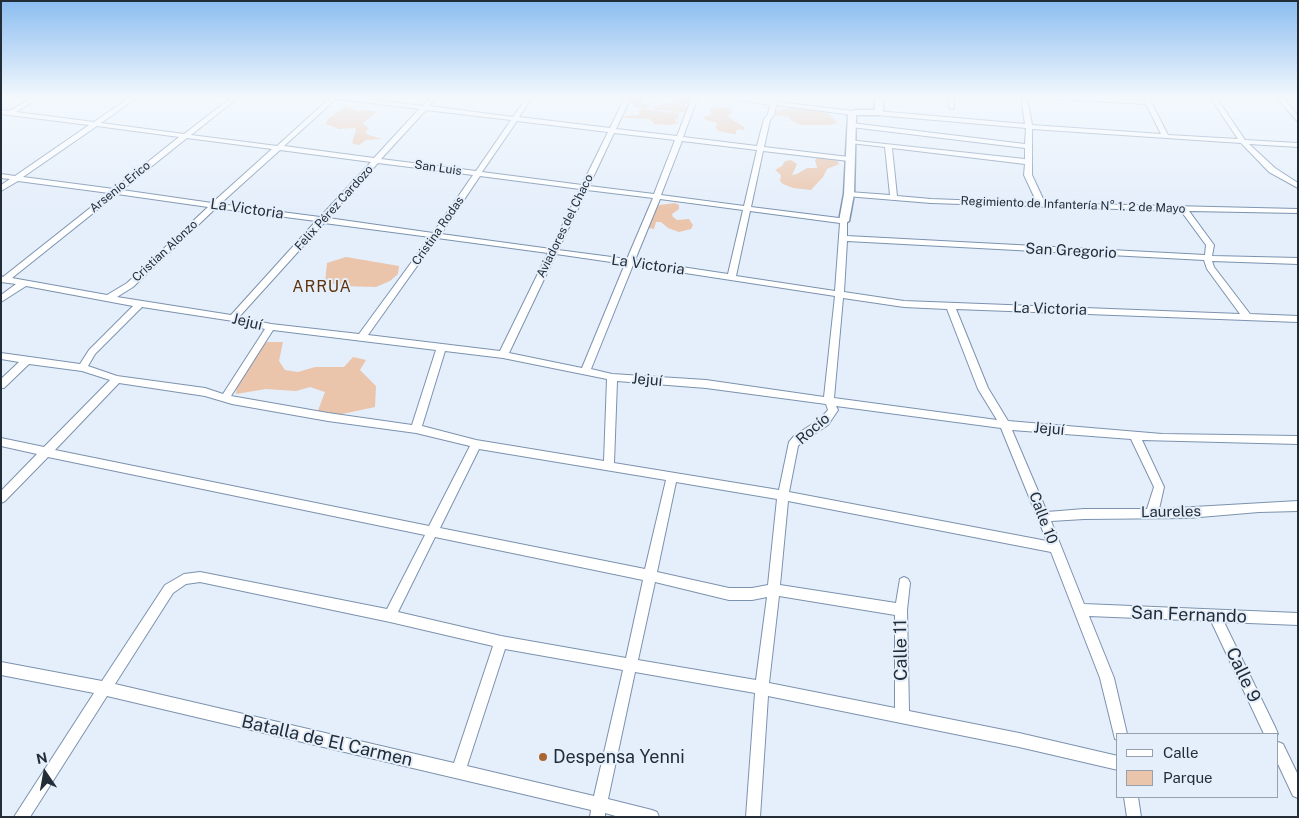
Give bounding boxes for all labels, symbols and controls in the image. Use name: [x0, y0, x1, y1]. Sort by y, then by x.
street label: Arsenio Erico: [87, 158, 153, 216]
street label: San Luis: [413, 158, 463, 178]
street label: Felix Pérez Cardozo: [292, 162, 376, 254]
street label: Aviadores del Chaco: [534, 172, 596, 280]
street label: Cristina Rodas: [409, 194, 467, 268]
street label: Regimiento de Infantería N° 1. 2 de Mayo: [960, 194, 1186, 216]
street label: La Victoria: [209, 195, 285, 223]
street label: Cristian Alonzo: [129, 217, 201, 285]
street label: San Gregorio: [1025, 240, 1117, 262]
street label: La Victoria: [610, 251, 686, 279]
district label: ARRUA: [292, 277, 352, 297]
street label: La Victoria: [1013, 299, 1087, 319]
street label: Jejuí: [230, 310, 264, 334]
street label: Jejuí: [631, 370, 663, 390]
street label: Rocío: [793, 410, 833, 448]
street label: Jejuí: [1033, 419, 1065, 439]
street label: Calle 10: [1025, 489, 1061, 547]
street label: Laureles: [1141, 502, 1201, 522]
street label: San Fernando: [1131, 602, 1247, 628]
street label: Calle 11: [890, 619, 912, 681]
street label: Calle 9: [1221, 644, 1265, 706]
street label: Batalla de El Carmen: [239, 711, 415, 771]
legend: [1116, 733, 1279, 798]
text: Calle: [1163, 744, 1199, 761]
place label: Despensa Yenni: [553, 746, 685, 768]
north arrow: [20, 748, 70, 798]
text: N: [35, 749, 49, 767]
marker: Despensa Yenni: [537, 751, 549, 763]
text: Parque: [1163, 769, 1213, 786]

